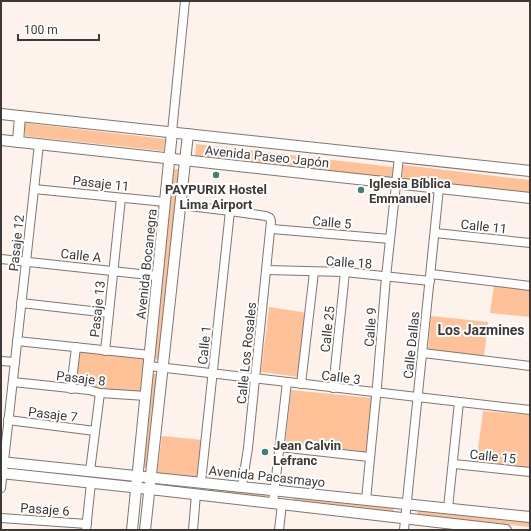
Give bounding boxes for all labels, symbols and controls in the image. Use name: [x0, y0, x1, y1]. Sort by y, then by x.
scale bar: [18, 16, 99, 42]
text: 100 m: [24, 23, 58, 37]
street label: Avenida Paseo Japón: [204, 143, 330, 170]
marker: PAYPURIX Hostel Lima Airport: [211, 170, 221, 180]
street label: Pasaje 11: [72, 173, 130, 194]
place label: Iglesia Bíblica Emmanuel: [369, 176, 451, 206]
place label: PAYPURIX Hostel Lima Airport: [165, 182, 267, 212]
marker: Iglesia Bíblica Emmanuel: [356, 185, 366, 195]
street label: Avenida Bocanegra: [133, 208, 160, 320]
street label: Calle 5: [312, 213, 352, 232]
street label: Pasaje 12: [6, 214, 27, 272]
street label: Calle 11: [460, 217, 508, 236]
street label: Calle A: [60, 246, 102, 265]
street label: Calle 18: [325, 253, 373, 272]
street label: Pasaje 13: [87, 280, 108, 338]
street label: Calle Los Rosales: [234, 301, 259, 405]
street label: Calle 25: [318, 305, 337, 353]
street label: Calle 9: [362, 307, 379, 347]
street label: Calle Dallas: [401, 310, 423, 379]
district label: Los Jazmines: [437, 322, 525, 338]
street label: Calle 1: [195, 325, 214, 365]
street label: Pasaje 8: [55, 368, 106, 389]
street label: Calle 3: [321, 368, 361, 387]
street label: Pasaje 7: [27, 404, 78, 425]
place label: Jean Calvin Lefranc: [273, 438, 341, 468]
marker: Jean Calvin Lefranc: [260, 447, 270, 457]
street label: Calle 15: [469, 447, 517, 466]
street label: Avenida Pacasmayo: [208, 463, 326, 490]
street label: Pasaje 6: [20, 500, 70, 519]

